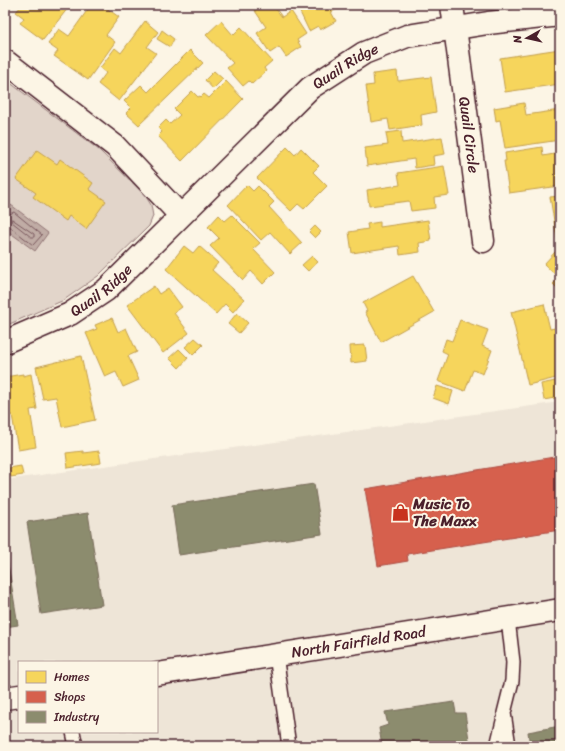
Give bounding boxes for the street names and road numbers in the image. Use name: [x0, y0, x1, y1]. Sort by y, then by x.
street label: Quail Ridge: [307, 35, 383, 96]
street label: Quail Circle: [451, 95, 487, 175]
street label: Quail Ridge: [65, 257, 139, 324]
street label: North Fairfield Road: [289, 618, 429, 665]

